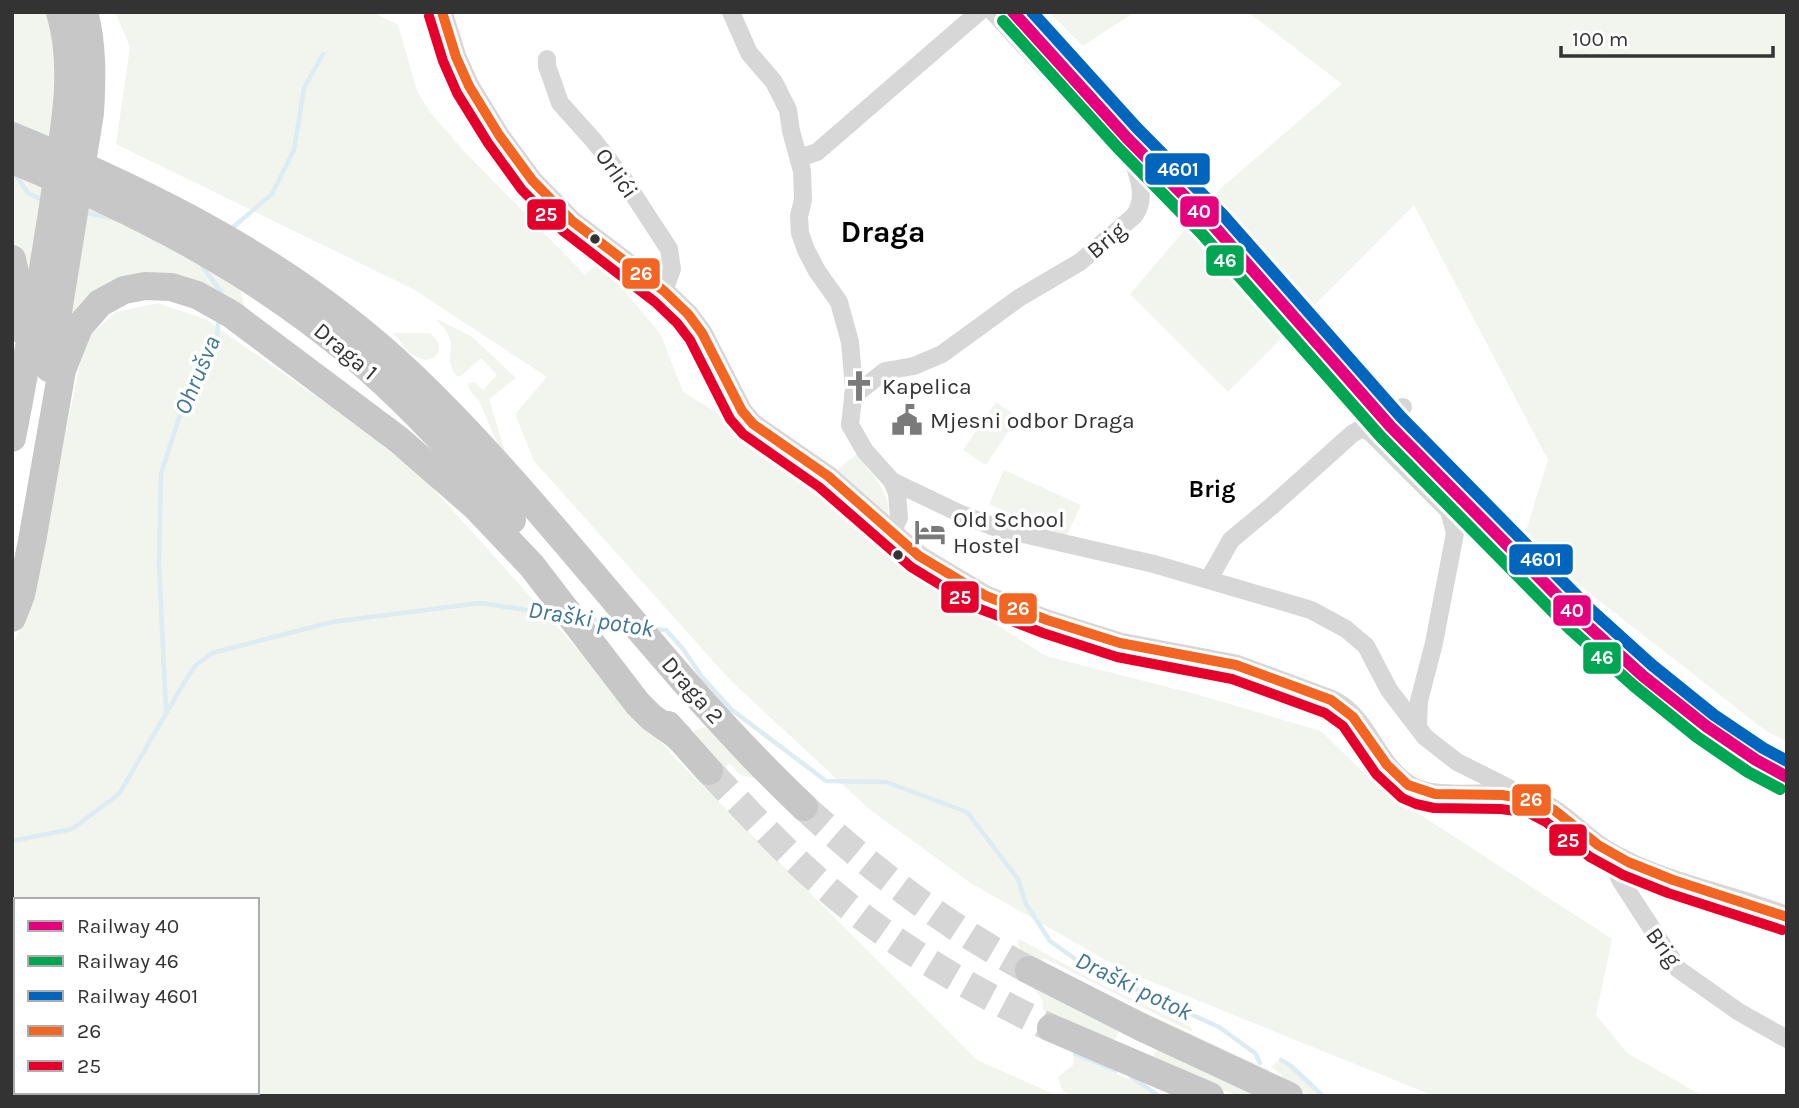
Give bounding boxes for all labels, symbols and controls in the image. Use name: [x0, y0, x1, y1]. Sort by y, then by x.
scale bar: [1561, 14, 1773, 58]
text: 100 m: [1572, 27, 1629, 51]
street label: Orlići: [590, 143, 643, 204]
line badge: 4601: [1144, 152, 1211, 186]
text: 4601: [1157, 159, 1199, 181]
line badge: 40: [1179, 195, 1220, 228]
line badge: 25: [526, 198, 567, 231]
text: 40: [1187, 201, 1211, 223]
text: 25: [535, 204, 557, 226]
district label: Draga: [841, 214, 925, 250]
street label: Brig: [1081, 216, 1131, 264]
unlabelled marker: [588, 232, 602, 246]
line badge: 46: [1205, 244, 1245, 277]
text: 46: [1214, 250, 1236, 272]
line badge: 26: [621, 257, 661, 290]
text: 26: [629, 263, 653, 285]
street label: Draga 1: [308, 317, 383, 386]
water label: Ohrušva: [168, 331, 226, 419]
church icon: Kapelica: [842, 369, 876, 403]
place label: Kapelica: [882, 373, 972, 400]
public building icon: Mjesni odbor Draga: [890, 403, 924, 437]
place label: Mjesni odbor Draga: [930, 407, 1135, 434]
district label: Brig: [1189, 475, 1235, 503]
place label: Old School Hostel: [953, 506, 1065, 559]
hotel icon: Old School Hostel: [913, 515, 947, 549]
line badge: 4601: [1508, 543, 1574, 576]
unlabelled marker: [891, 548, 905, 562]
text: 4601: [1520, 549, 1562, 571]
line badge: 25: [940, 580, 980, 614]
text: 25: [949, 587, 971, 609]
line badge: 26: [998, 592, 1038, 625]
line badge: 40: [1552, 594, 1592, 627]
water label: Draški potok: [526, 595, 656, 643]
text: 26: [1006, 598, 1030, 620]
text: 40: [1560, 600, 1584, 622]
line badge: 46: [1582, 641, 1622, 675]
text: 46: [1591, 647, 1613, 669]
street label: Draga 2: [656, 651, 729, 730]
line badge: 26: [1511, 783, 1552, 817]
text: 26: [1519, 789, 1543, 811]
line badge: 25: [1548, 823, 1588, 857]
text: 25: [1557, 830, 1579, 852]
legend: [14, 898, 259, 1094]
text: Railway 40: [77, 914, 179, 938]
street label: Brig: [1640, 922, 1687, 972]
water label: Draški potok: [1071, 946, 1198, 1027]
text: Railway 46: [77, 949, 179, 973]
text: Railway 4601: [77, 984, 198, 1008]
text: 26: [77, 1019, 101, 1043]
text: 25: [77, 1054, 101, 1078]

